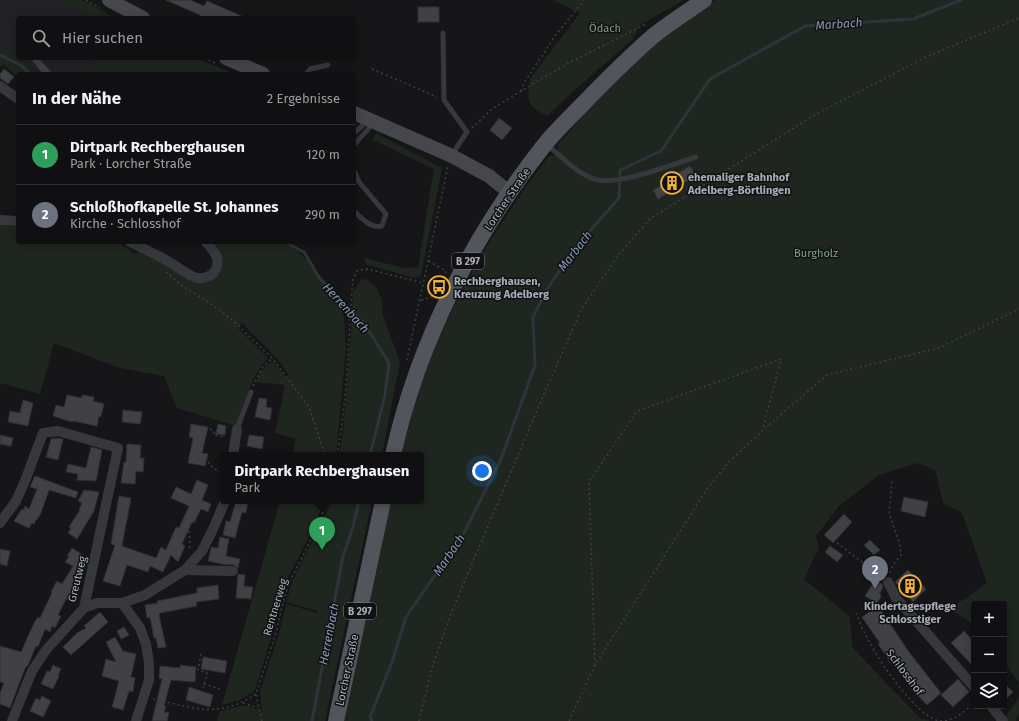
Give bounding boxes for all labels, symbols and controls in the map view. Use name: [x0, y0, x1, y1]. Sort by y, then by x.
water label: Marbach: [815, 15, 863, 33]
search box: [16, 16, 356, 60]
park label: Ödach: [589, 21, 621, 35]
icon: search: [30, 27, 52, 49]
text: Hier suchen: [62, 29, 143, 47]
text: In der Nähe: [32, 88, 121, 109]
text: 2 Ergebnisse: [267, 91, 340, 106]
text: Dirtpark Rechberghausen: [70, 138, 245, 156]
text: 1: [42, 147, 48, 162]
text: 120 m: [306, 147, 340, 162]
text: Park · Lorcher Straße: [70, 156, 192, 171]
street label: Lorcher Straße: [482, 165, 533, 233]
building icon: ehemaliger Bahnhof Adelberg-Börtlingen: [659, 170, 685, 196]
place label: ehemaliger Bahnhof Adelberg-Börtlingen: [687, 171, 791, 197]
text: Schloßhofkapelle St. Johannes: [70, 198, 278, 216]
text: 2: [42, 207, 48, 222]
text: 290 m: [305, 207, 340, 222]
text: Kirche · Schlosshof: [70, 216, 181, 231]
water label: Marbach: [555, 228, 595, 274]
park label: Burgholz: [794, 247, 838, 260]
road number: B 297: [452, 253, 484, 269]
bus stop icon: Rechberghausen, Kreuzung Adelberg: [426, 274, 452, 300]
place label: Rechberghausen, Kreuzung Adelberg: [454, 275, 550, 301]
water label: Herrenbach: [320, 280, 372, 336]
popup: [220, 452, 424, 504]
your location: [472, 461, 492, 481]
text: Dirtpark Rechberghausen: [235, 462, 409, 480]
text: Park: [235, 480, 260, 495]
pin: 1: [309, 517, 335, 550]
water label: Marbach: [430, 532, 468, 578]
street label: Greutweg: [66, 555, 90, 603]
pin: 2: [862, 556, 888, 589]
building icon: Kindertagespflege Schlosstiger: [897, 573, 923, 599]
street label: Rentnerweg: [261, 577, 290, 637]
place label: Kindertagespflege Schlosstiger: [864, 600, 956, 626]
map controls: [971, 601, 1007, 709]
button: +: [971, 601, 1007, 637]
water label: Herrenbach: [316, 602, 342, 666]
road number: B 297: [344, 603, 376, 619]
street label: Lorcher Straße: [334, 633, 361, 707]
button: −: [971, 637, 1007, 673]
street label: Schlosshof: [883, 647, 927, 699]
button: layers: [971, 673, 1007, 709]

